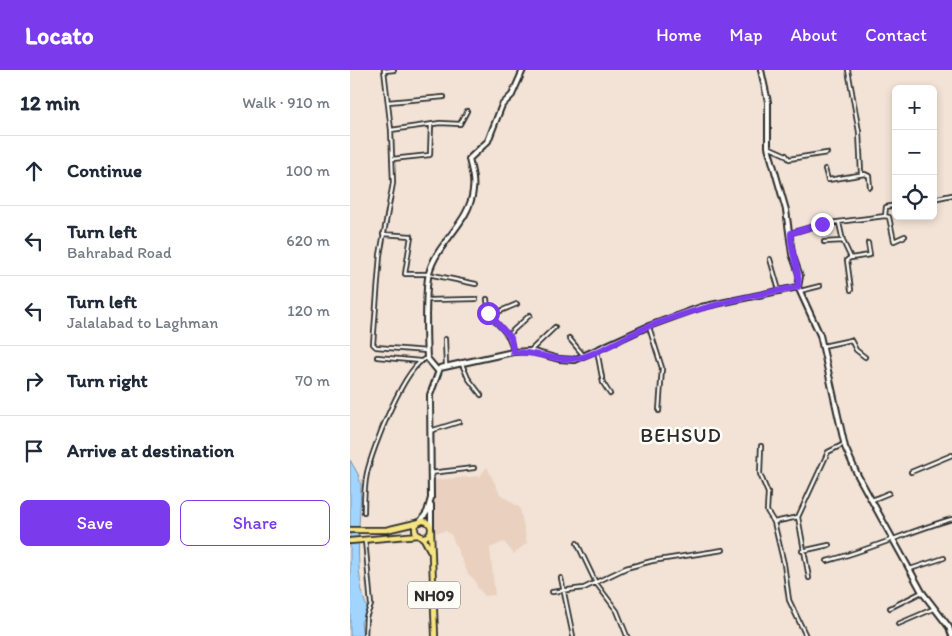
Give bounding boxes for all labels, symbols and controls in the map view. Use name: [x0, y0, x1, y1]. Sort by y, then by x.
text: Locato: [25, 21, 94, 50]
text: Home: [656, 24, 702, 46]
text: Map: [730, 24, 763, 46]
text: About: [791, 24, 837, 46]
text: Contact: [865, 24, 927, 46]
map controls: [892, 85, 937, 220]
button: +: [892, 85, 937, 130]
text: 12 min: [20, 90, 80, 115]
text: Walk · 910 m: [242, 93, 330, 112]
button: −: [892, 130, 937, 175]
icon: ahead: [20, 157, 48, 185]
text: Continue: [67, 159, 142, 182]
text: 100 m: [286, 161, 330, 180]
button: locate: [892, 175, 937, 220]
route end: [811, 213, 834, 236]
text: Turn left: [67, 220, 137, 243]
icon: left: [20, 227, 48, 255]
text: 620 m: [286, 231, 330, 250]
text: Bahrabad Road: [67, 243, 171, 262]
text: Turn left: [67, 290, 137, 313]
icon: left: [20, 297, 48, 325]
text: 120 m: [287, 301, 330, 320]
route start: [477, 302, 500, 325]
text: Jalalabad to Laghman: [67, 313, 218, 332]
icon: right: [20, 367, 48, 395]
text: Turn right: [67, 369, 148, 392]
text: 70 m: [295, 371, 330, 390]
district label: BEHSUD: [640, 423, 722, 447]
icon: arrive: [20, 437, 48, 465]
text: Arrive at destination: [67, 439, 234, 462]
button: Save: [20, 500, 170, 546]
button: Share: [180, 500, 330, 546]
road number: NH09: [408, 582, 460, 608]

